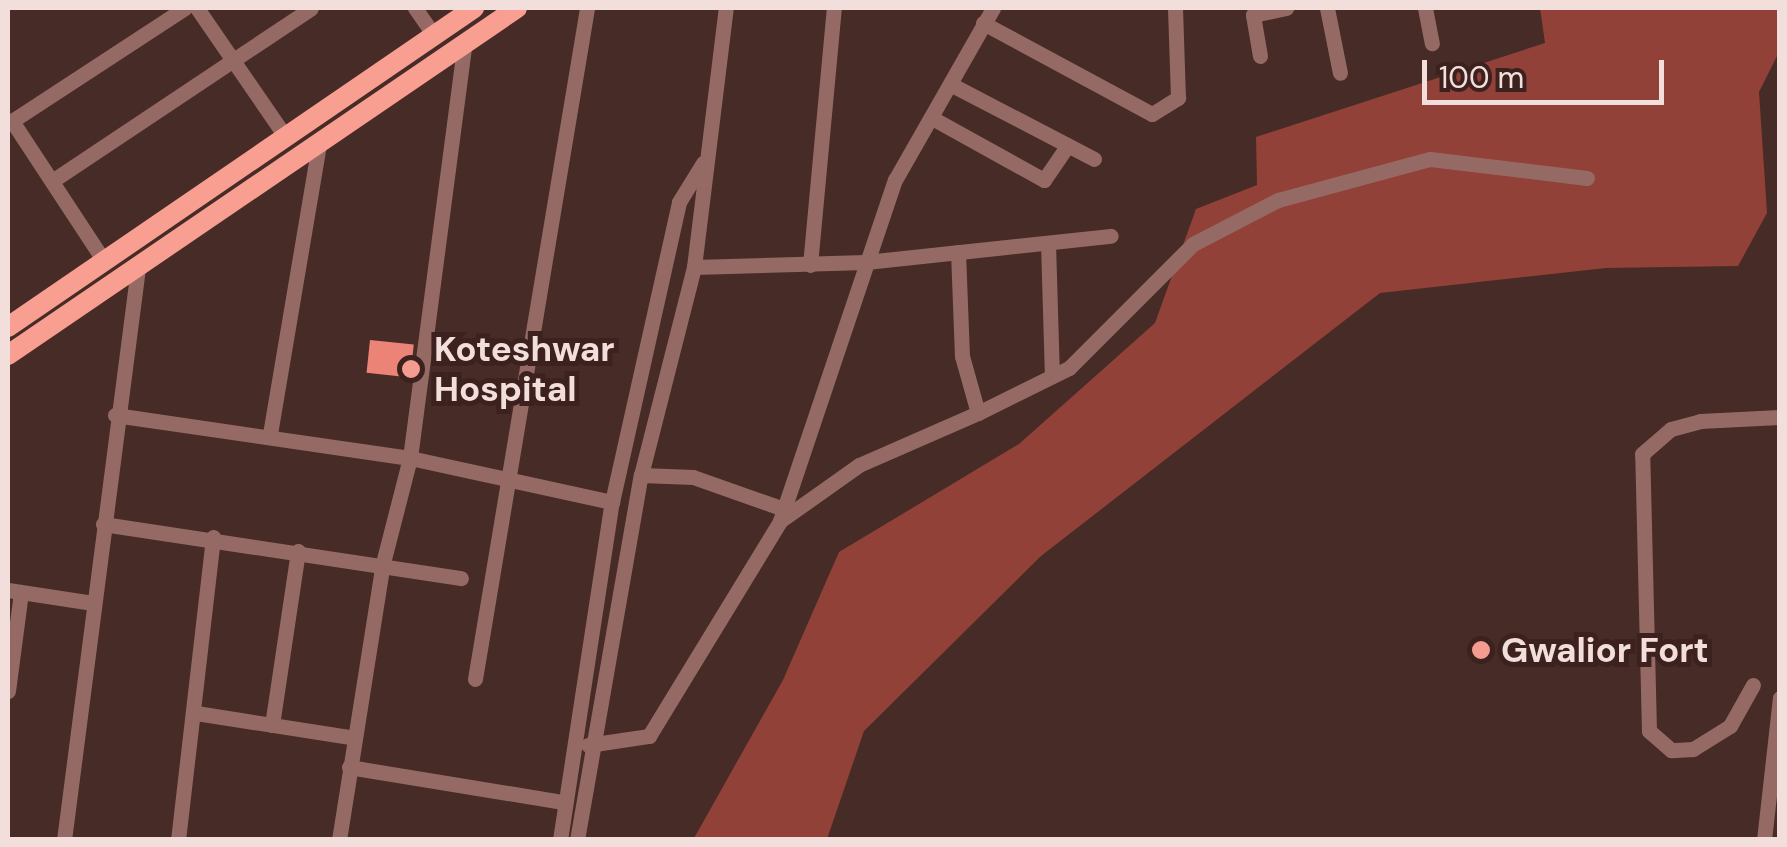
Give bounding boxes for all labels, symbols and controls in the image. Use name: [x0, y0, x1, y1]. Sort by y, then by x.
scale bar: [1427, 40, 1670, 102]
text: 100 m: [1439, 58, 1524, 97]
place label: Koteshwar Hospital: [434, 328, 615, 410]
marker: Koteshwar Hospital: [398, 356, 424, 382]
place label: Gwalior Fort: [1501, 629, 1709, 671]
marker: Gwalior Fort: [1470, 639, 1492, 661]

